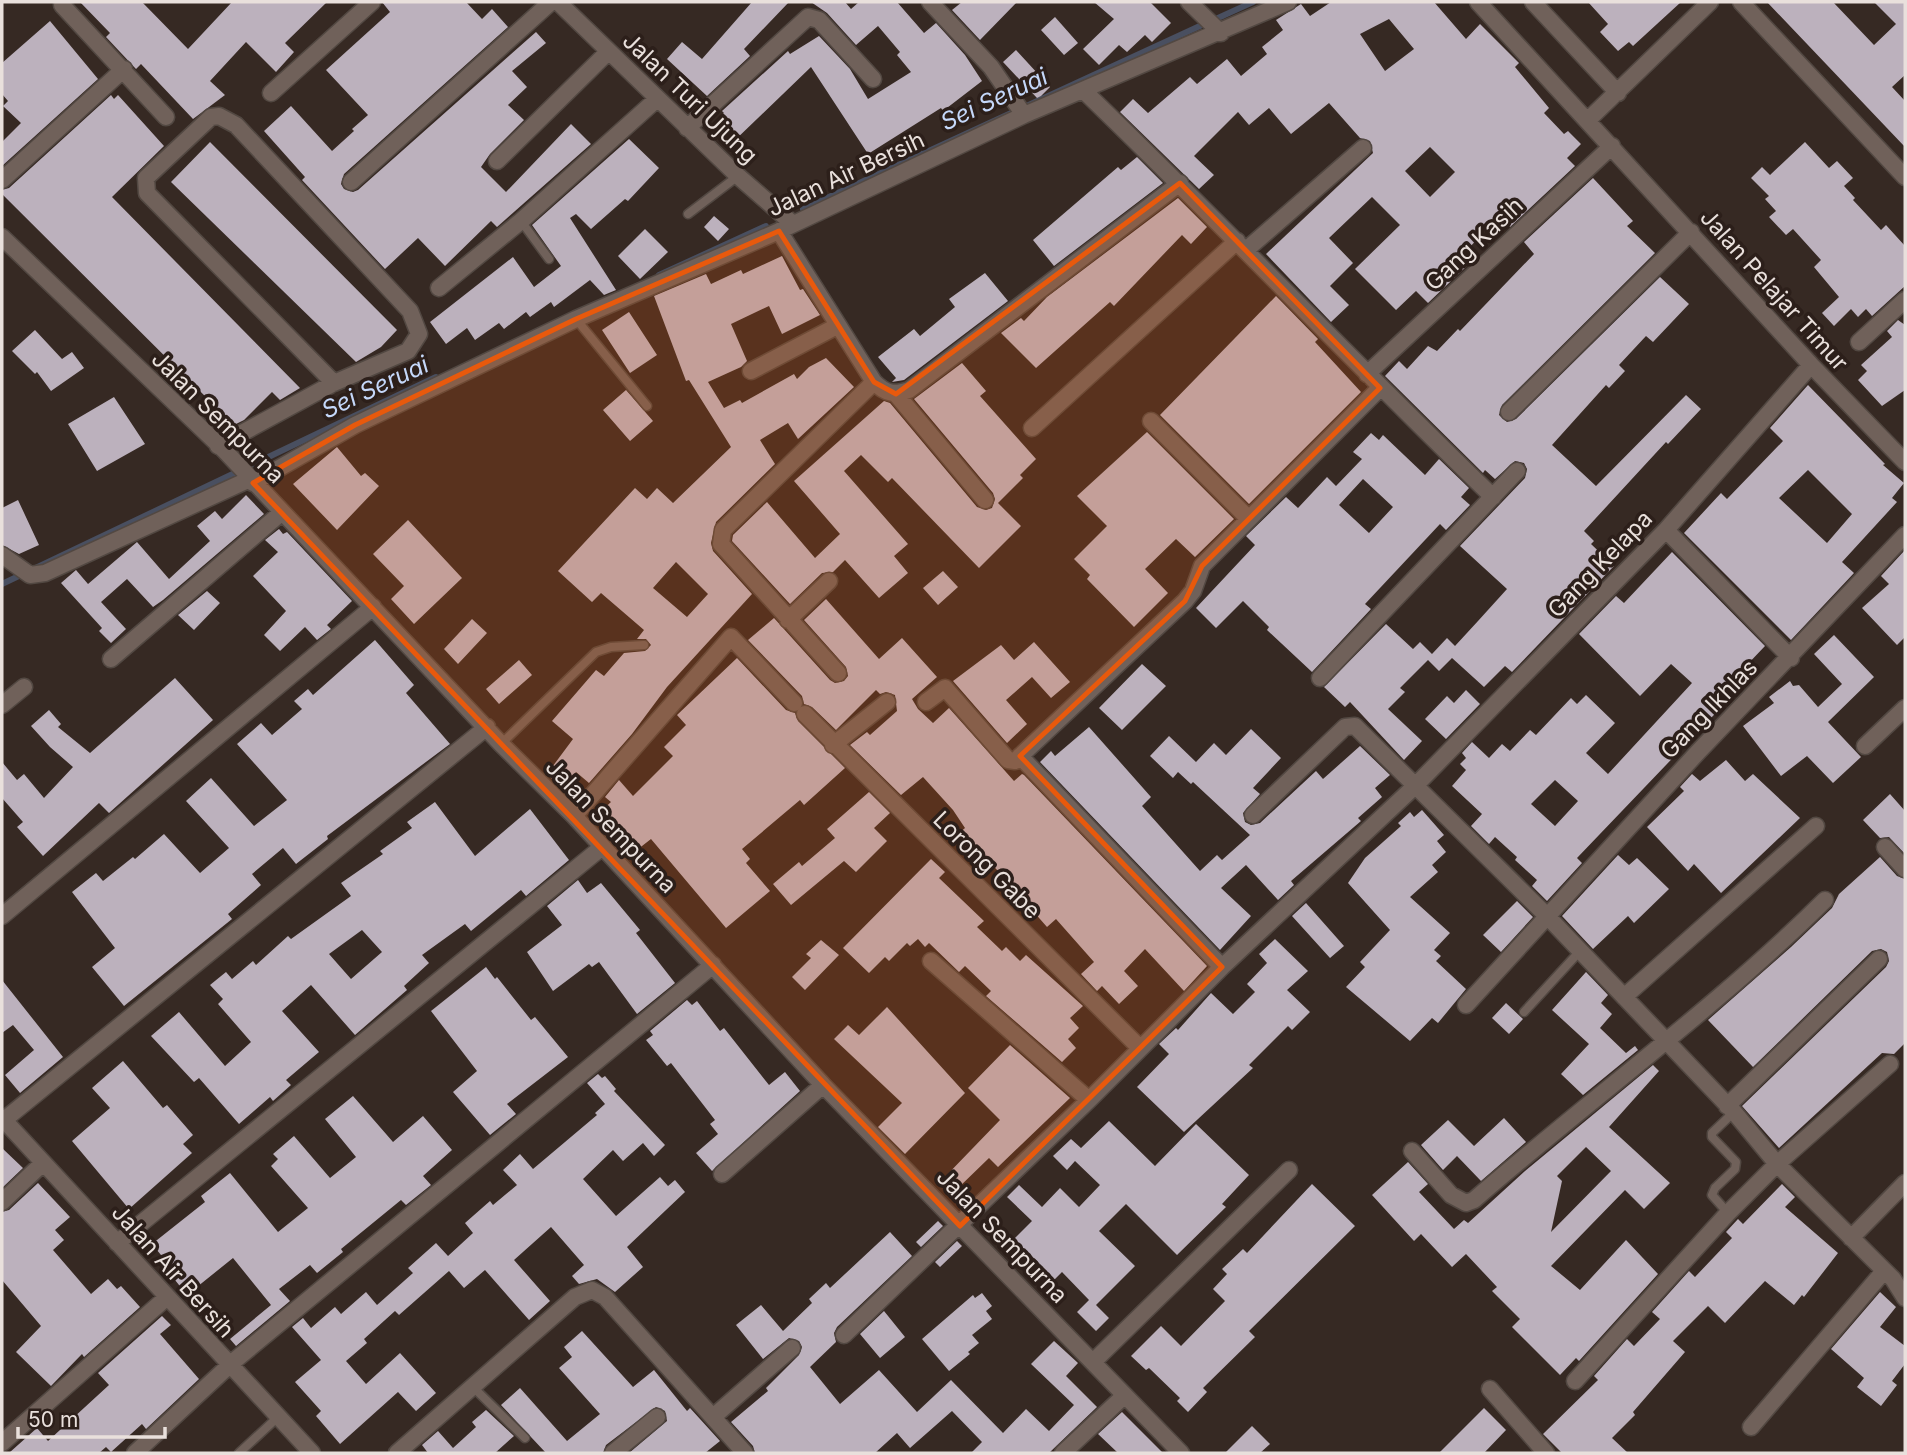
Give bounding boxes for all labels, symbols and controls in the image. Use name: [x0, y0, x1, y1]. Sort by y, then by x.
street label: Jalan Turi Ujung: [617, 27, 763, 169]
water label: Sei Seruai: [936, 61, 1053, 136]
street label: Jalan Air Bersih: [763, 125, 929, 223]
street label: Gang Kasih: [1419, 192, 1529, 296]
street label: Jalan Pelajar Timur: [1694, 204, 1854, 377]
street label: Jalan Sempurna: [146, 345, 290, 489]
water label: Sei Seruai: [317, 349, 434, 424]
street label: Gang Kelapa: [1542, 505, 1658, 623]
street label: Gang Ikhlas: [1655, 654, 1763, 764]
street label: Jalan Sempurna: [540, 753, 682, 899]
street label: Lorong Gabe: [927, 805, 1047, 925]
street label: Jalan Sempurna: [931, 1163, 1073, 1309]
street label: Jalan Air Bersih: [106, 1199, 240, 1343]
scale bar: [18, 1396, 164, 1440]
text: 50 m: [28, 1407, 78, 1432]

